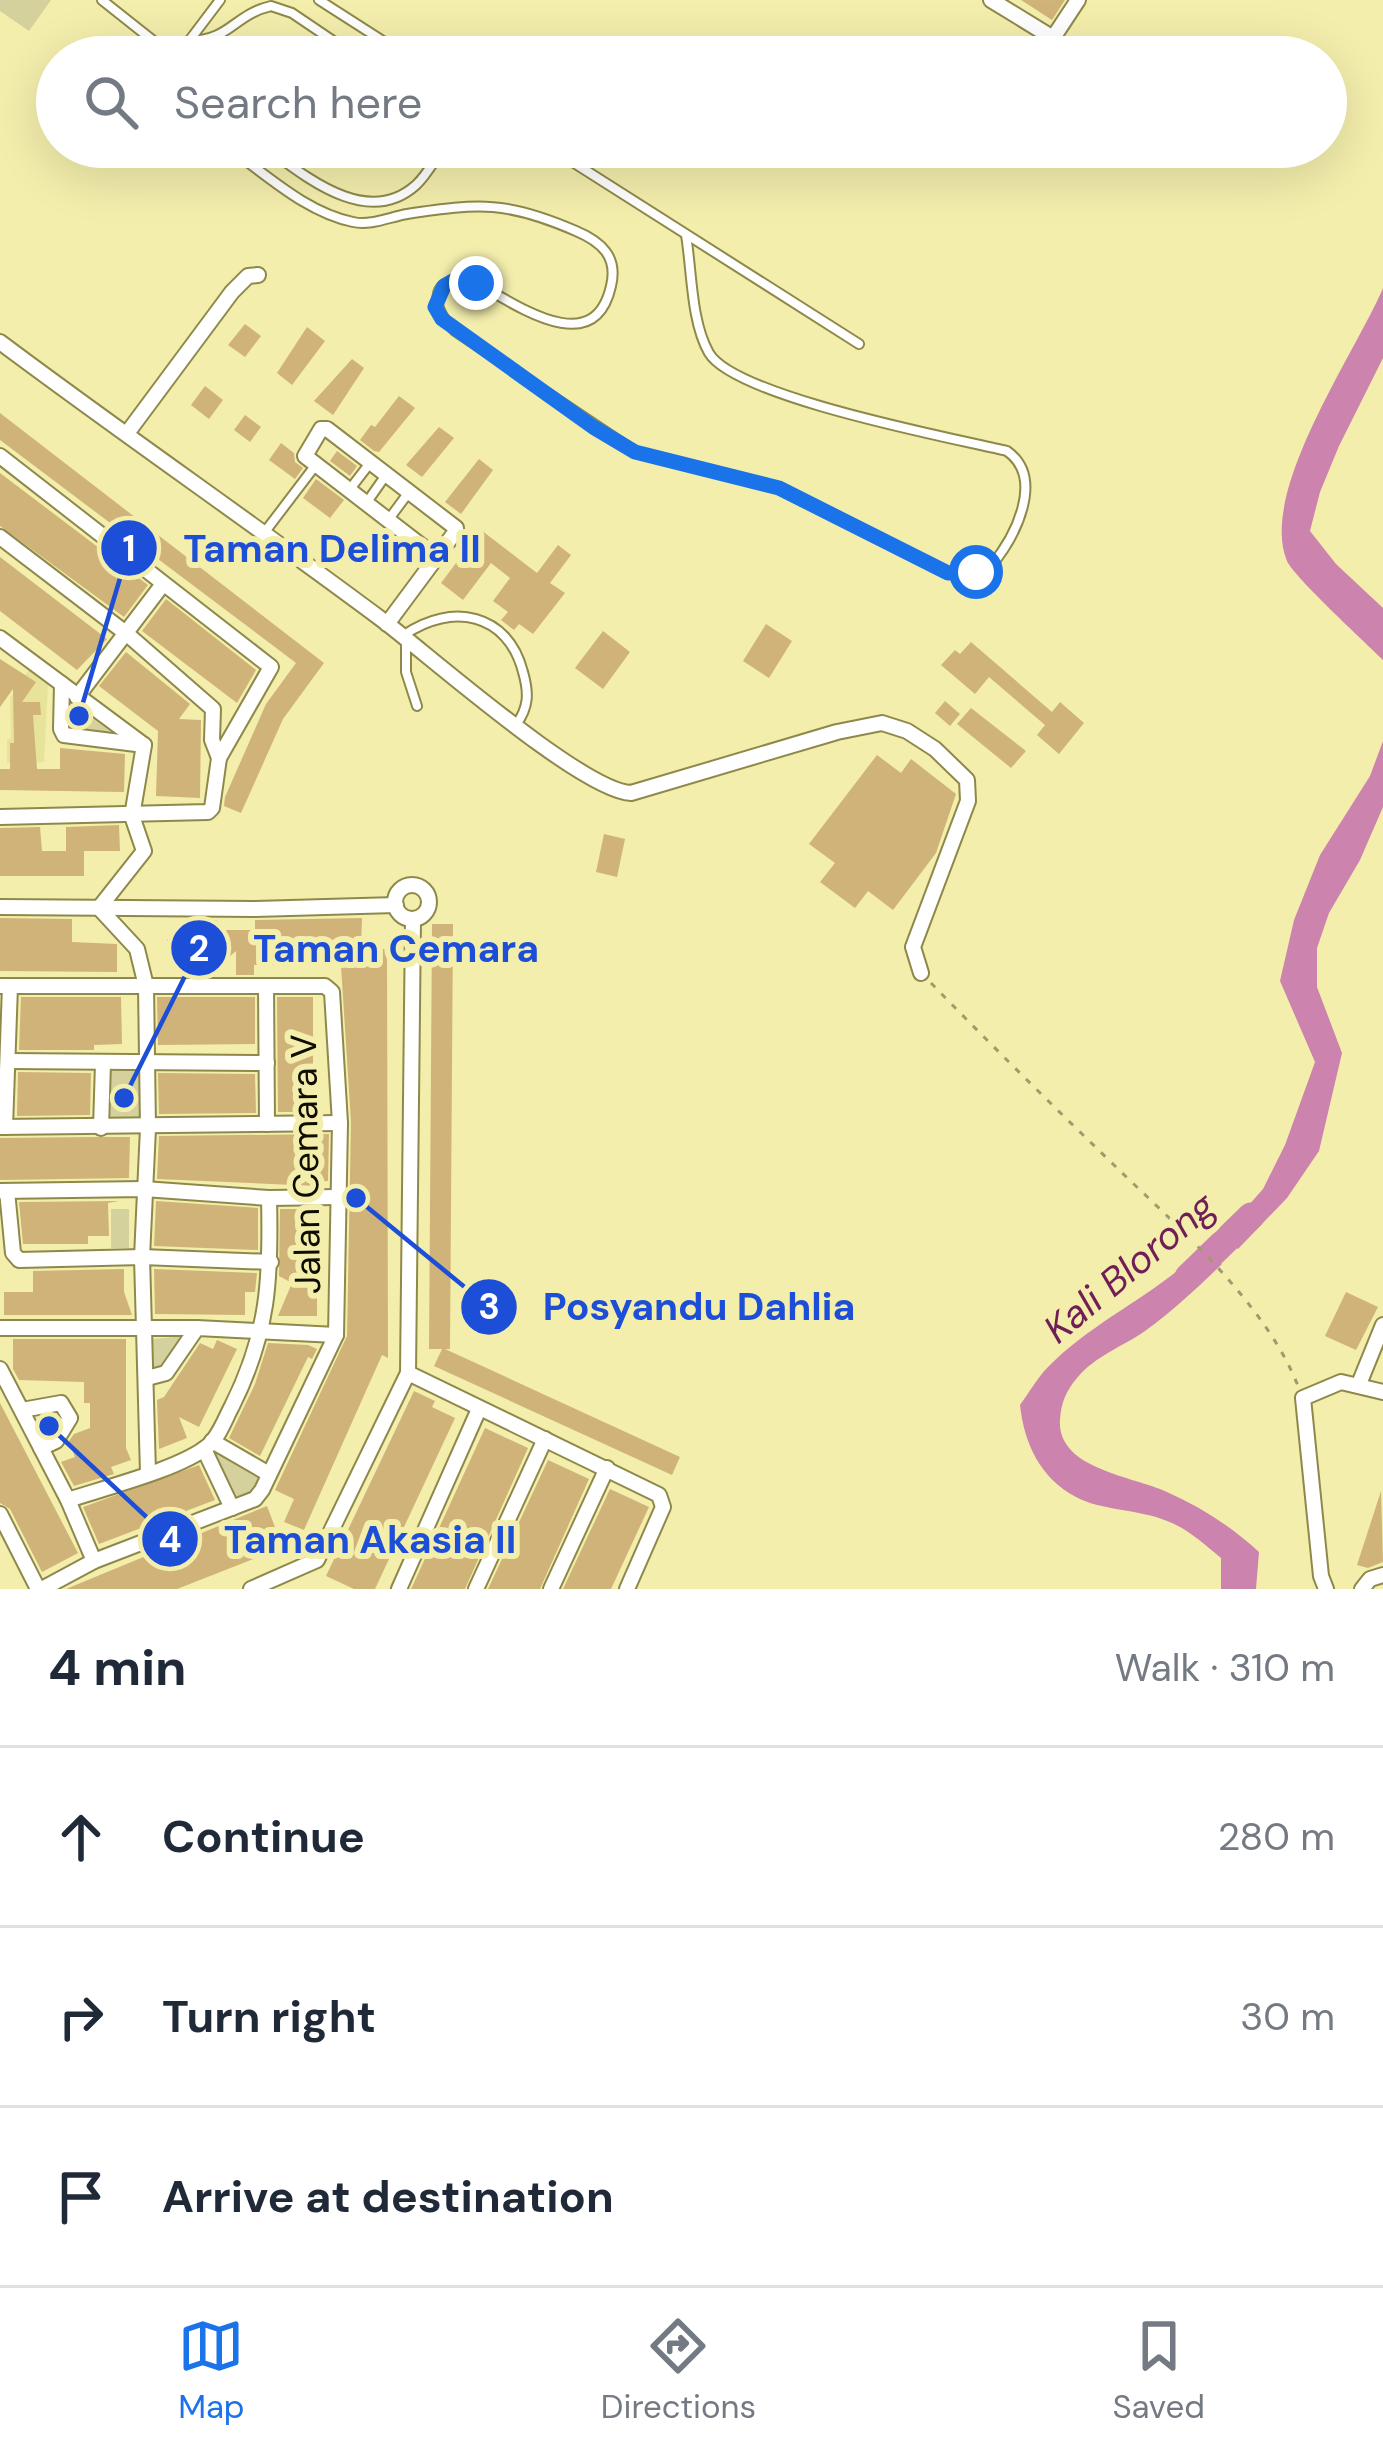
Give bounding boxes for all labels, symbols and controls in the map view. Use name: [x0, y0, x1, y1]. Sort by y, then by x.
search box: [36, 36, 1347, 168]
icon: search: [78, 69, 144, 135]
text: Search here: [174, 73, 422, 132]
route end: [449, 256, 503, 310]
callout: Taman Delima II: [99, 511, 504, 586]
text: Taman Delima II: [183, 523, 481, 574]
text: 1: [122, 525, 136, 572]
route start: [949, 545, 1003, 599]
callout: Taman Cemara: [169, 911, 563, 986]
text: Taman Cemara: [253, 923, 539, 974]
text: 2: [189, 925, 209, 972]
street label: Jalan Cemara V: [280, 1034, 331, 1294]
water label: Kali Blorong: [1033, 1180, 1227, 1354]
callout: Posyandu Dahlia: [459, 1269, 879, 1344]
text: Posyandu Dahlia: [543, 1281, 855, 1332]
text: 3: [478, 1283, 500, 1330]
callout: Taman Akasia II: [140, 1502, 540, 1577]
text: Taman Akasia II: [224, 1514, 516, 1565]
text: 4: [158, 1516, 182, 1563]
text: 4 min: [48, 1634, 187, 1701]
text: Walk · 310 m: [1115, 1642, 1335, 1693]
icon: ahead: [48, 1804, 114, 1870]
text: Continue: [162, 1807, 365, 1866]
text: 280 m: [1218, 1811, 1335, 1862]
icon: right: [48, 1984, 114, 2050]
text: Turn right: [162, 1987, 376, 2046]
text: 30 m: [1240, 1991, 1335, 2042]
icon: arrive: [48, 2164, 114, 2230]
text: Arrive at destination: [162, 2167, 614, 2226]
tab: Map: [178, 2313, 245, 2428]
tab: Directions: [601, 2313, 756, 2428]
tab: Saved: [1112, 2313, 1205, 2428]

